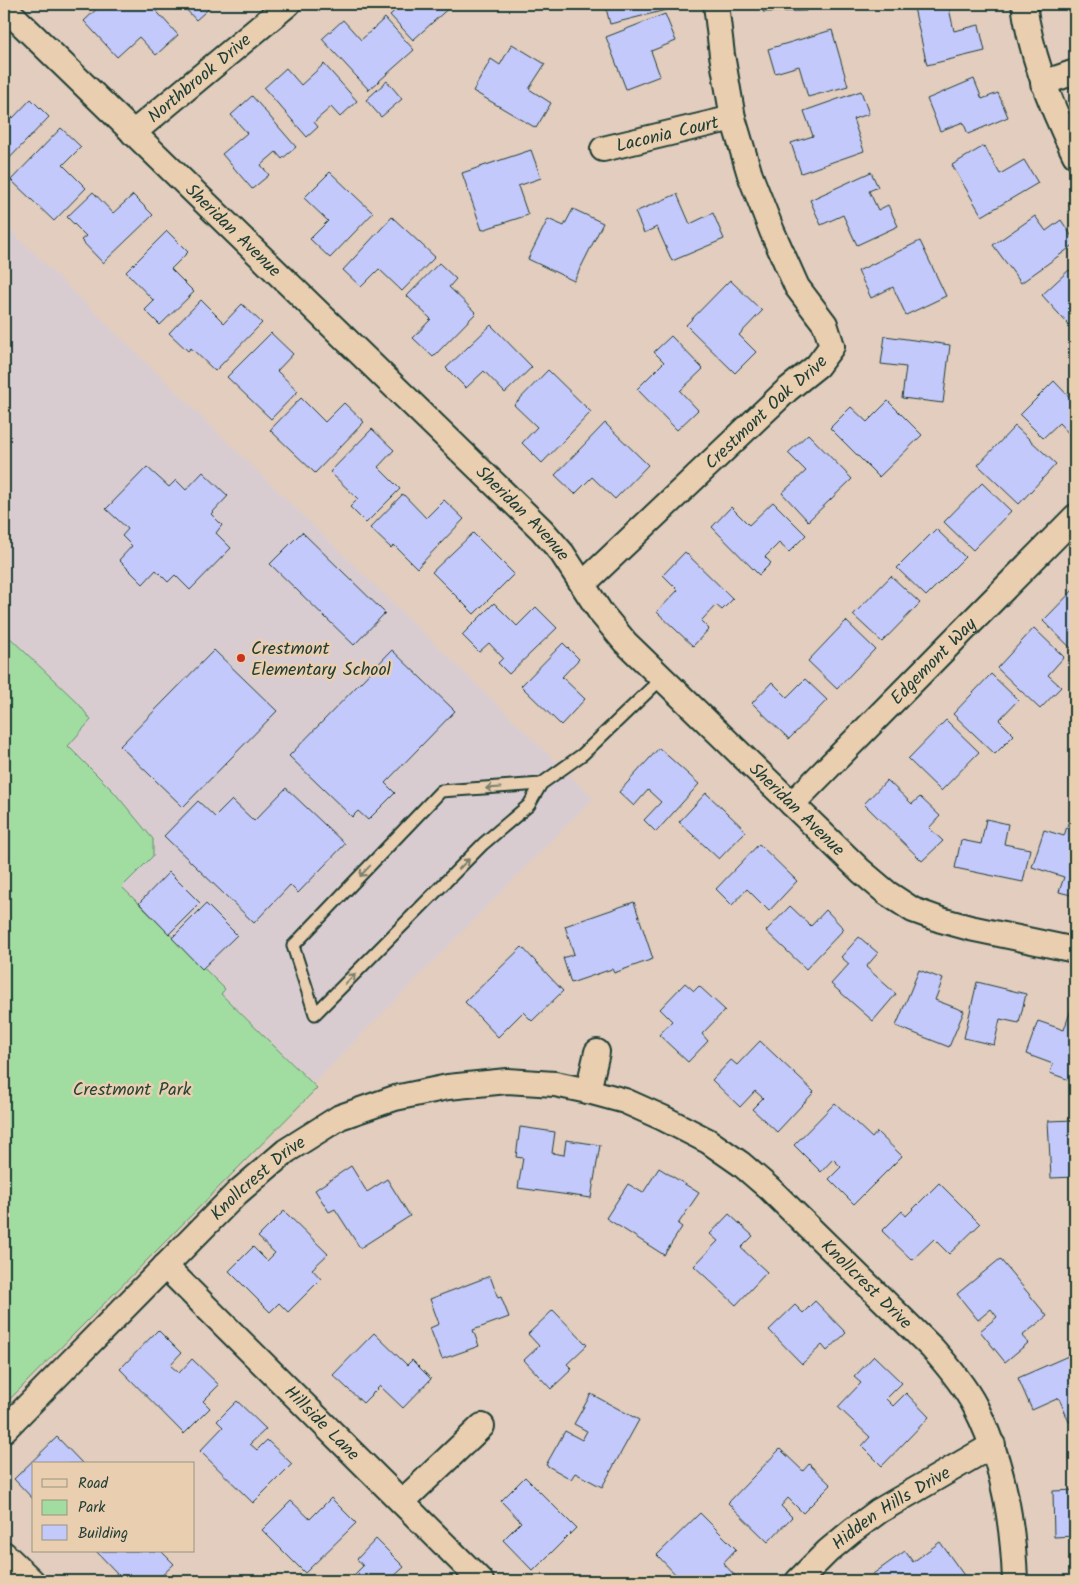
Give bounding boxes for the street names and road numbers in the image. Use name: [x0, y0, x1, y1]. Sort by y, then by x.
street label: Northbrook Drive: [142, 27, 259, 131]
street label: Laconia Court: [613, 109, 723, 161]
street label: Sheridan Avenue: [178, 177, 287, 285]
street label: Crestmont Oak Drive: [698, 350, 836, 477]
street label: Sheridan Avenue: [468, 459, 577, 567]
street label: Edgemont Way: [884, 611, 985, 713]
street label: Sheridan Avenue: [741, 756, 851, 864]
street label: Knollcrest Drive: [204, 1129, 312, 1228]
street label: Knollcrest Drive: [813, 1233, 918, 1337]
street label: Hillside Lane: [276, 1379, 366, 1468]
street label: Hidden Hills Drive: [826, 1460, 956, 1558]

